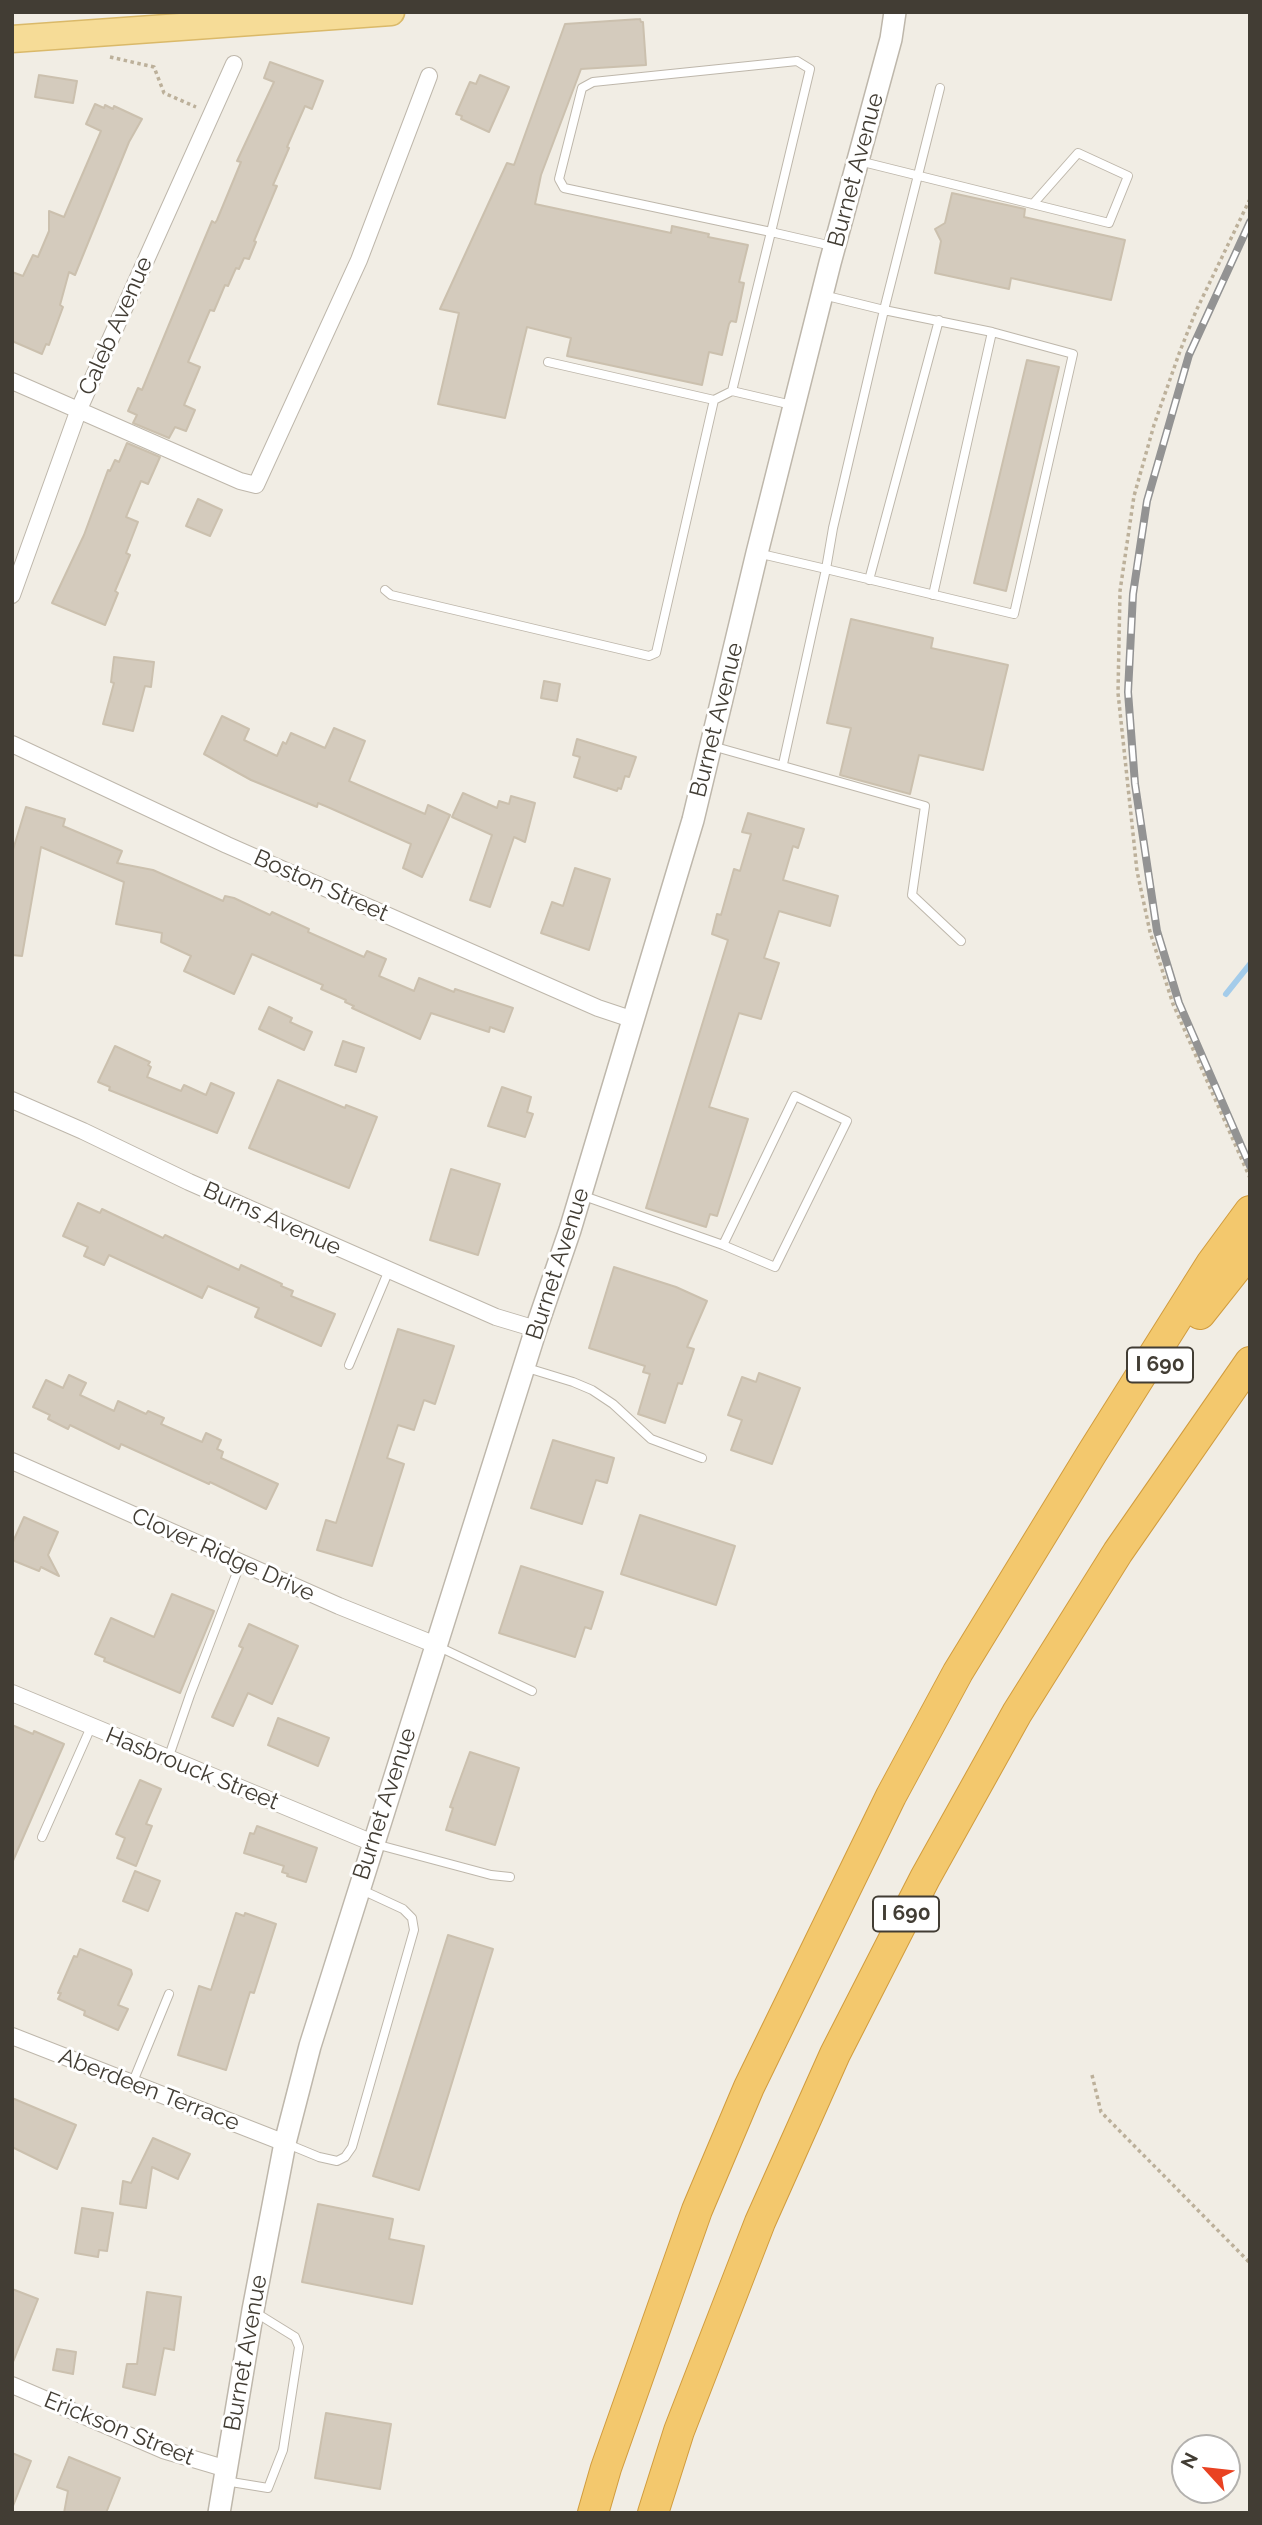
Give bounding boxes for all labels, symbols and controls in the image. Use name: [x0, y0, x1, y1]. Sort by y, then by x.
street label: Burnet Avenue: [822, 90, 890, 250]
street label: Caleb Avenue: [73, 252, 159, 400]
street label: Burnet Avenue: [684, 640, 750, 800]
street label: Boston Street: [249, 844, 393, 928]
street label: Burns Avenue: [199, 1176, 345, 1262]
street label: Burnet Avenue: [520, 1185, 596, 1343]
road number: I 690: [1127, 1348, 1193, 1382]
street label: Clover Ridge Drive: [127, 1502, 319, 1608]
street label: Hasbrouck Street: [101, 1722, 283, 1816]
street label: Burnet Avenue: [347, 1725, 423, 1883]
road number: I 690: [873, 1896, 939, 1932]
street label: Aberdeen Terrace: [55, 2043, 243, 2137]
street label: Burnet Avenue: [219, 2273, 273, 2433]
street label: Erickson Street: [40, 2386, 198, 2472]
north arrow: [1171, 2434, 1241, 2504]
text: N: [1176, 2449, 1202, 2472]

